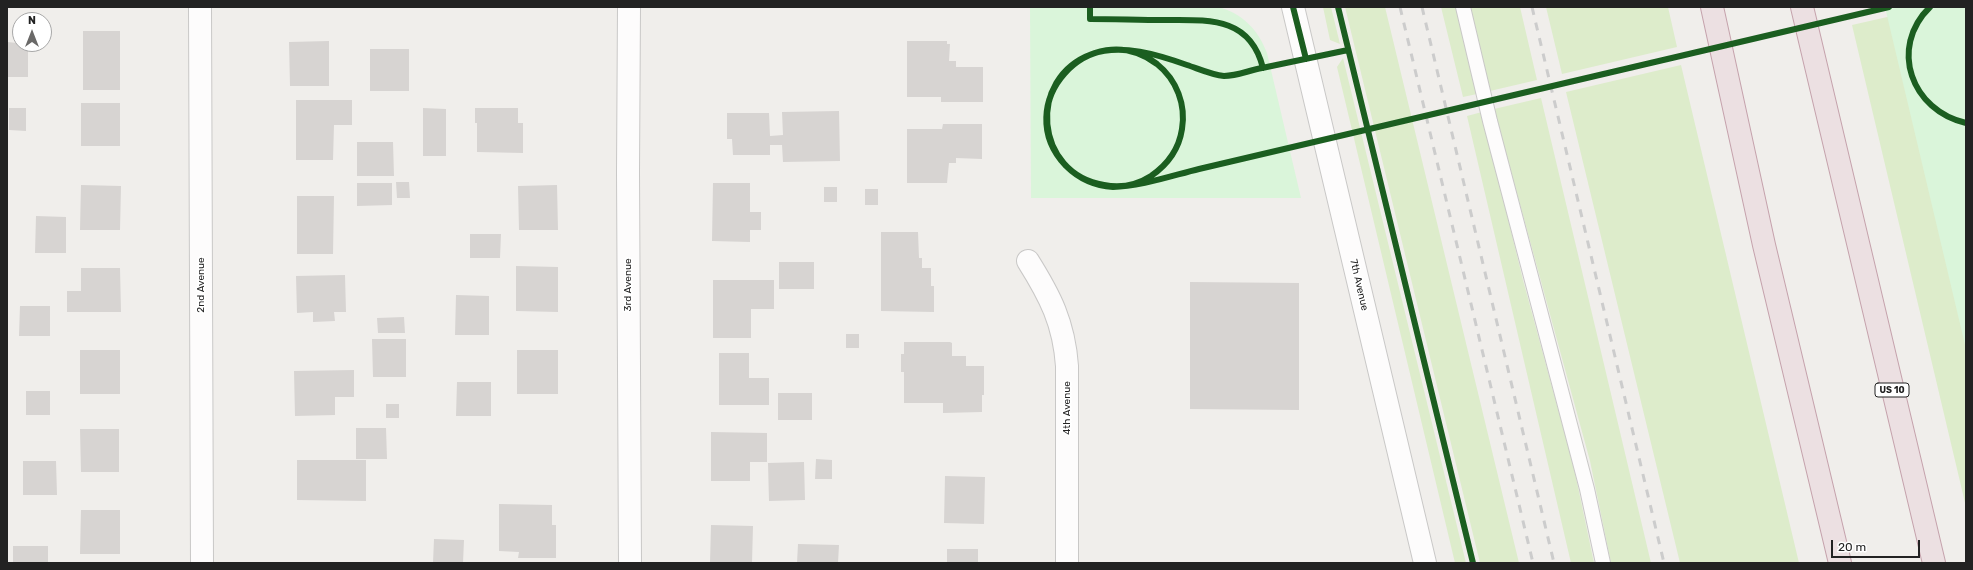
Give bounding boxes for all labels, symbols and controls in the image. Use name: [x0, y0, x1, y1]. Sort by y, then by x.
north arrow: [12, 12, 52, 52]
text: N: [28, 14, 36, 27]
street label: 2nd Avenue: [195, 257, 207, 313]
street label: 3rd Avenue: [622, 258, 634, 312]
street label: 7th Avenue: [1347, 258, 1371, 312]
street label: 4th Avenue: [1061, 381, 1073, 435]
road number: US 10: [1875, 383, 1909, 397]
scale bar: [1833, 532, 1922, 558]
text: 20 m: [1838, 540, 1866, 554]

